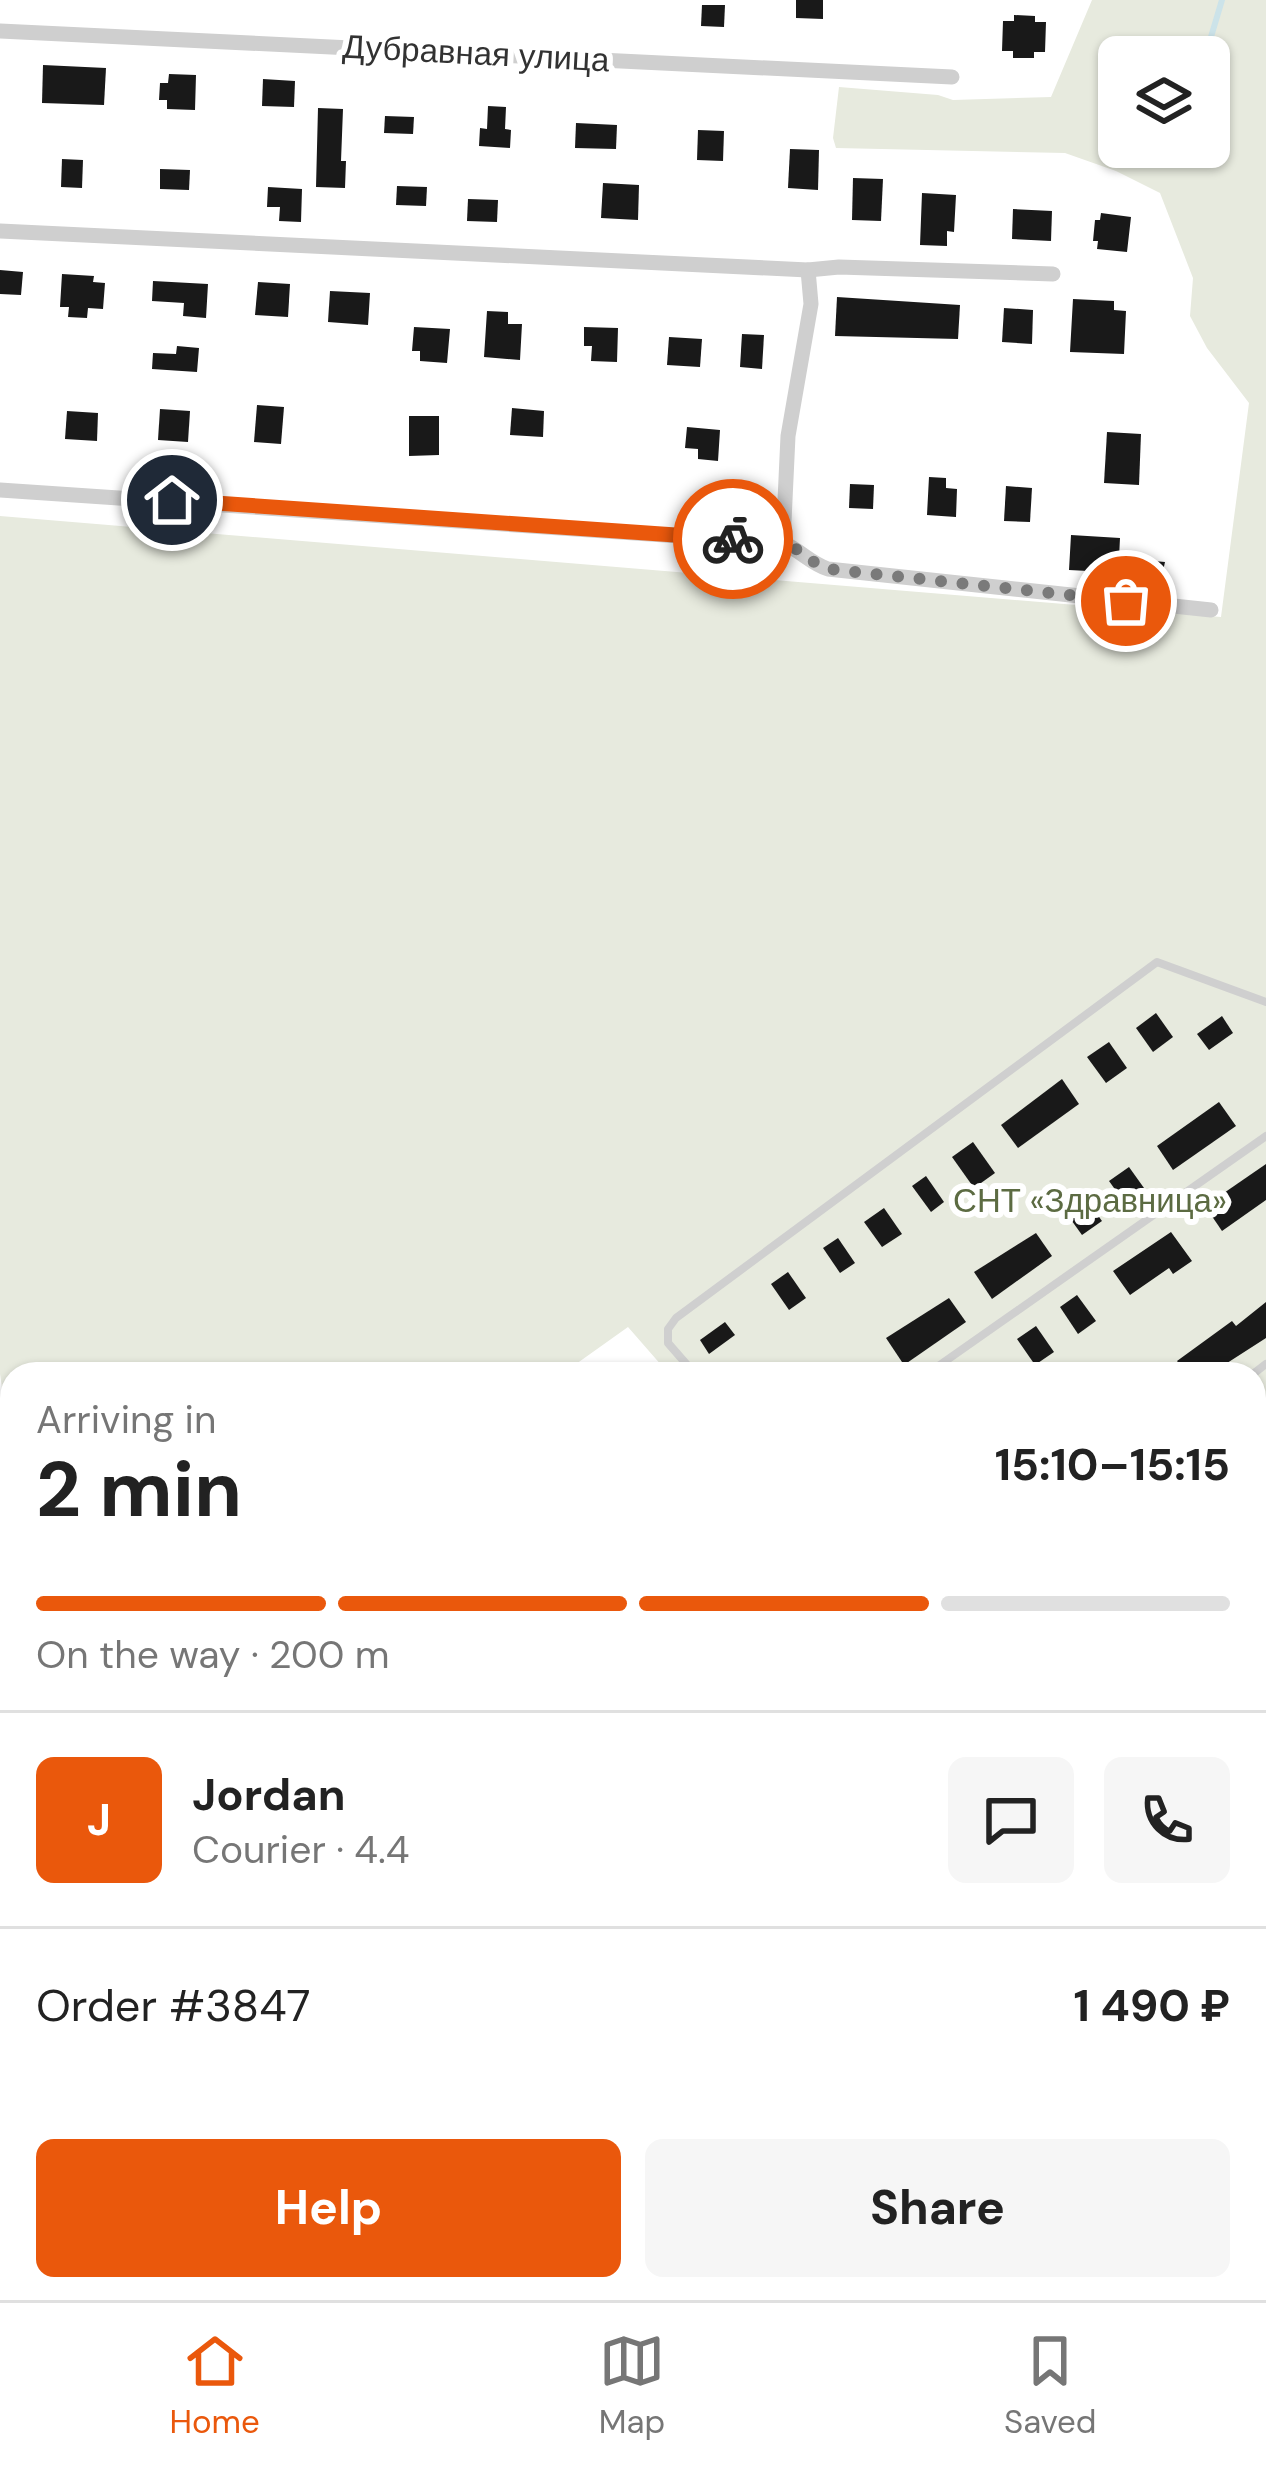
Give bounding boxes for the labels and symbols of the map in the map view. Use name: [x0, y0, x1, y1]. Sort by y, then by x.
street label: Дубравная улица: [342, 25, 611, 81]
pin: [121, 449, 223, 551]
courier: [673, 479, 793, 599]
pin: [1075, 550, 1177, 652]
park label: СНТ «Здравница»: [953, 1179, 1227, 1222]

